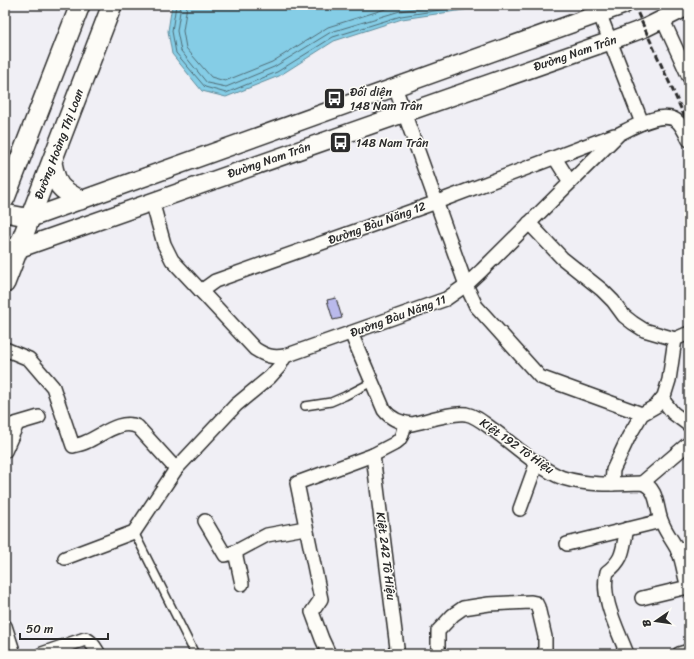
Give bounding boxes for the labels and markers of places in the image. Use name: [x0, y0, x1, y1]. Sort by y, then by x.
place label: Đối diện 148 Nam Trân: [350, 81, 423, 117]
bus stop icon: Đối diện 148 Nam Trân: [321, 86, 347, 112]
bus stop icon: 148 Nam Trân: [327, 130, 353, 156]
place label: 148 Nam Trân: [356, 132, 429, 154]

